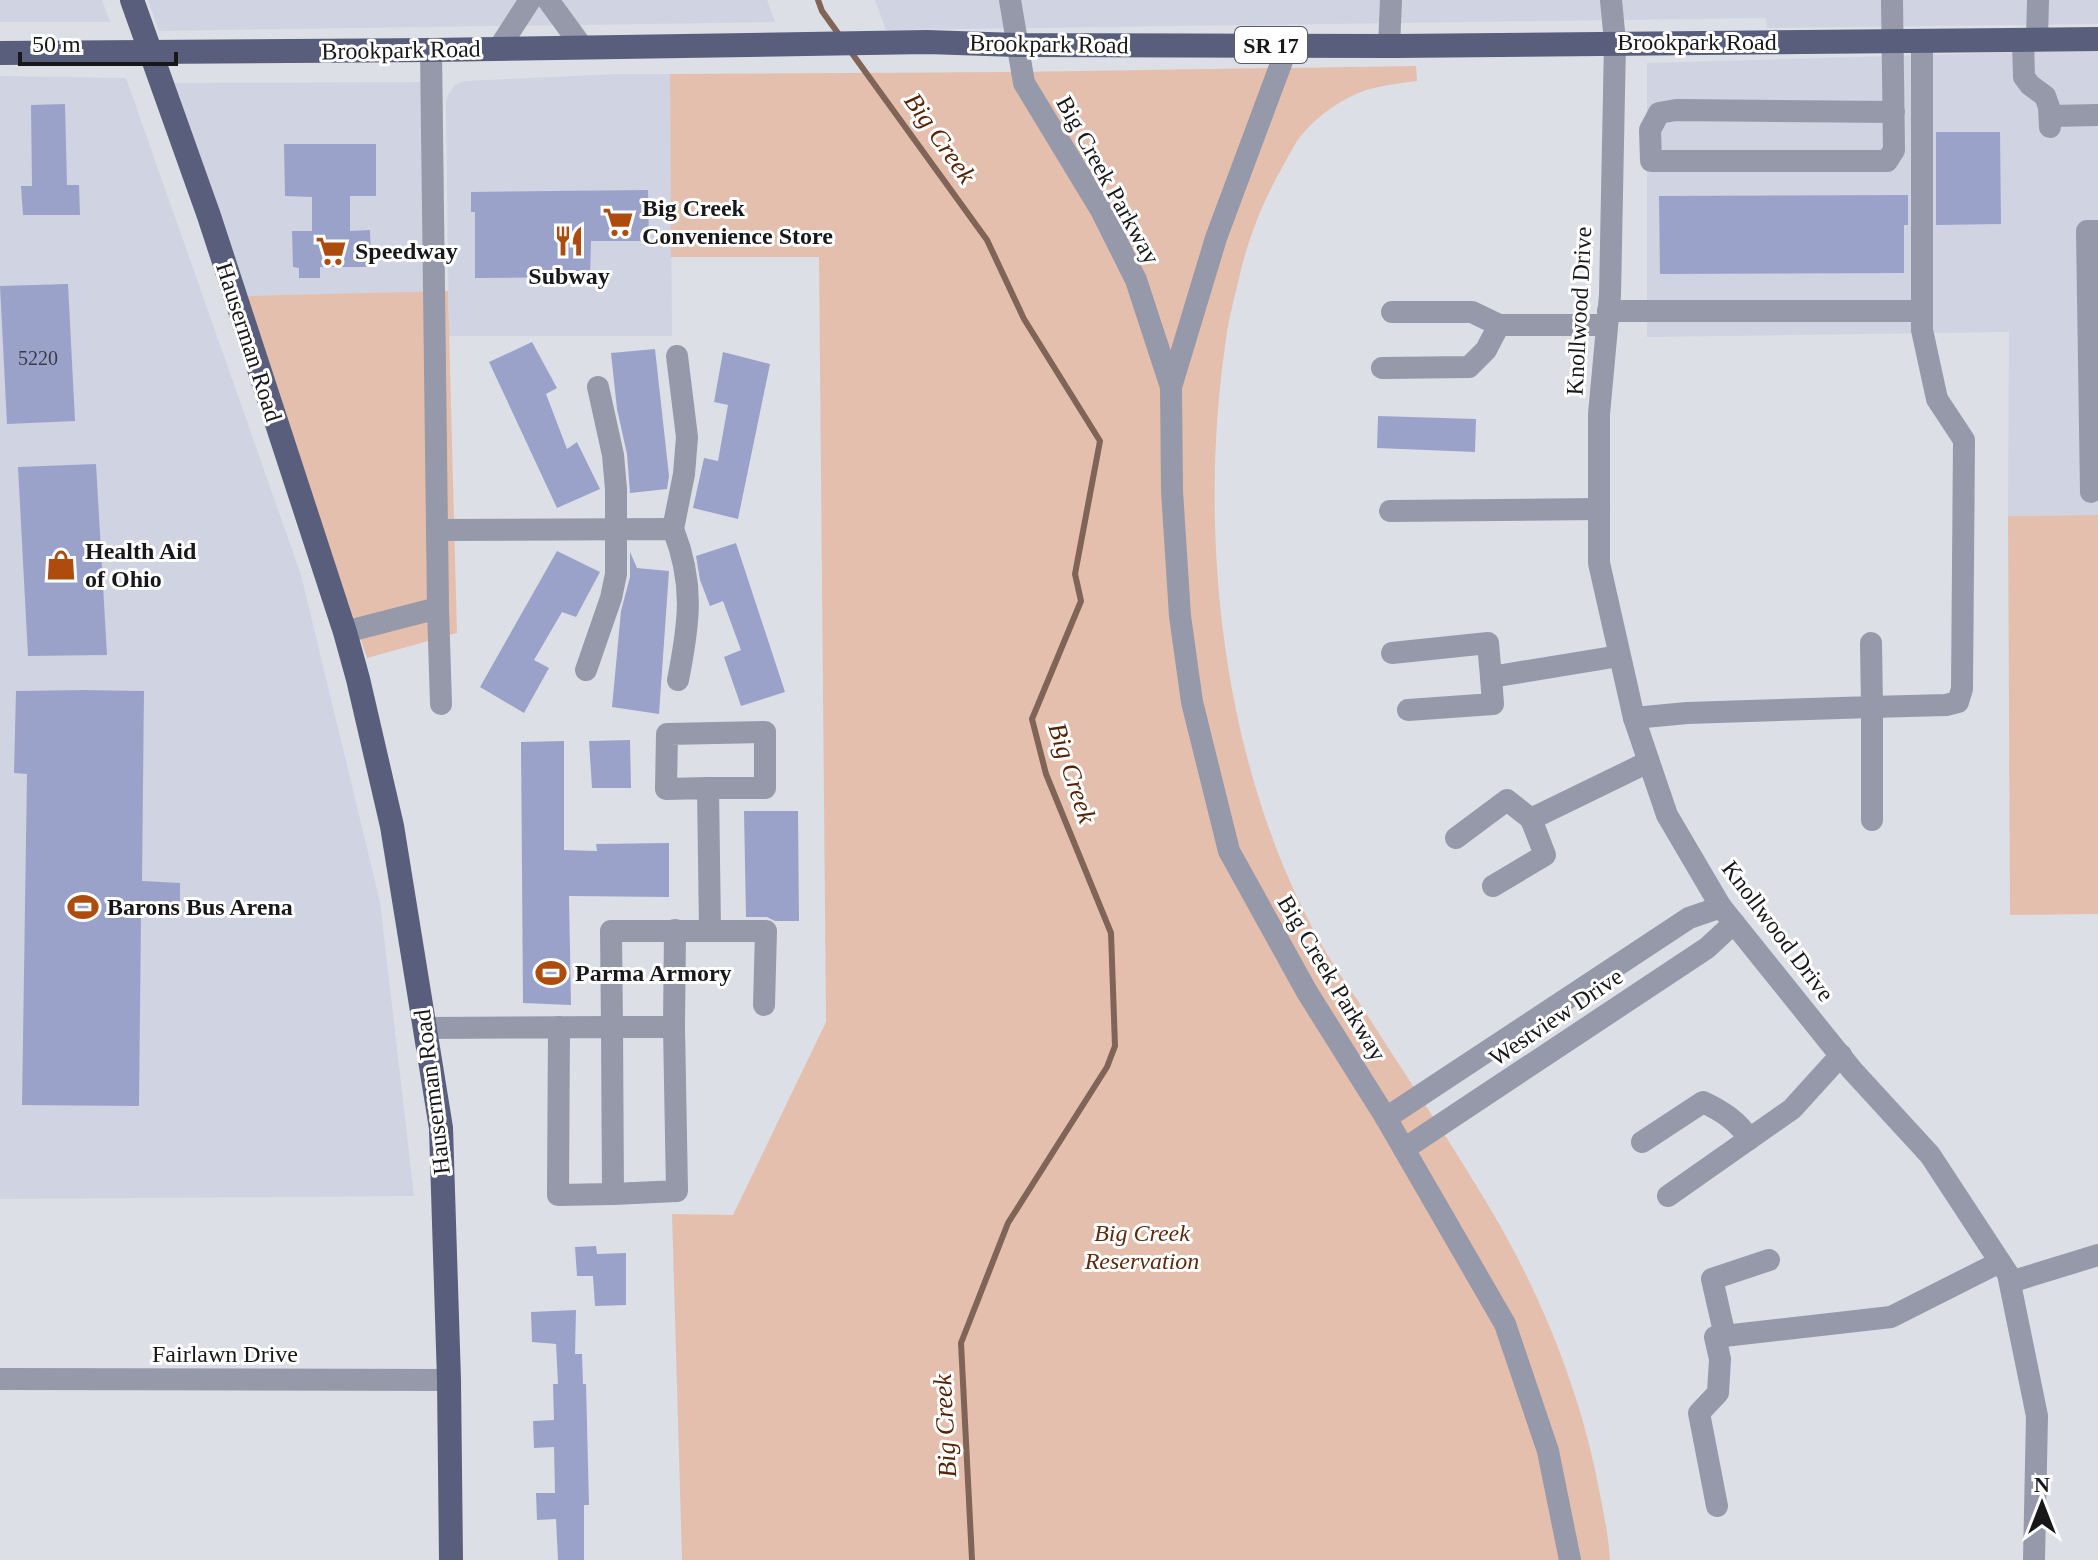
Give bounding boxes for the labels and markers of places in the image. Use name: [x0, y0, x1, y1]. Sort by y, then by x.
place label: Big Creek Convenience Store: [642, 195, 833, 249]
supermarket icon: Big Creek Convenience Store: [601, 205, 635, 239]
restaurant icon: Subway: [552, 224, 586, 258]
supermarket icon: Speedway: [314, 234, 348, 268]
place label: Speedway: [355, 238, 458, 264]
place label: Subway: [528, 263, 610, 289]
place label: Health Aid of Ohio: [85, 538, 197, 592]
shop icon: Health Aid of Ohio: [44, 548, 78, 582]
sports icon: Barons Bus Arena: [66, 890, 100, 924]
place label: Barons Bus Arena: [107, 894, 293, 920]
sports icon: Parma Armory: [534, 956, 568, 990]
place label: Parma Armory: [575, 960, 732, 986]

